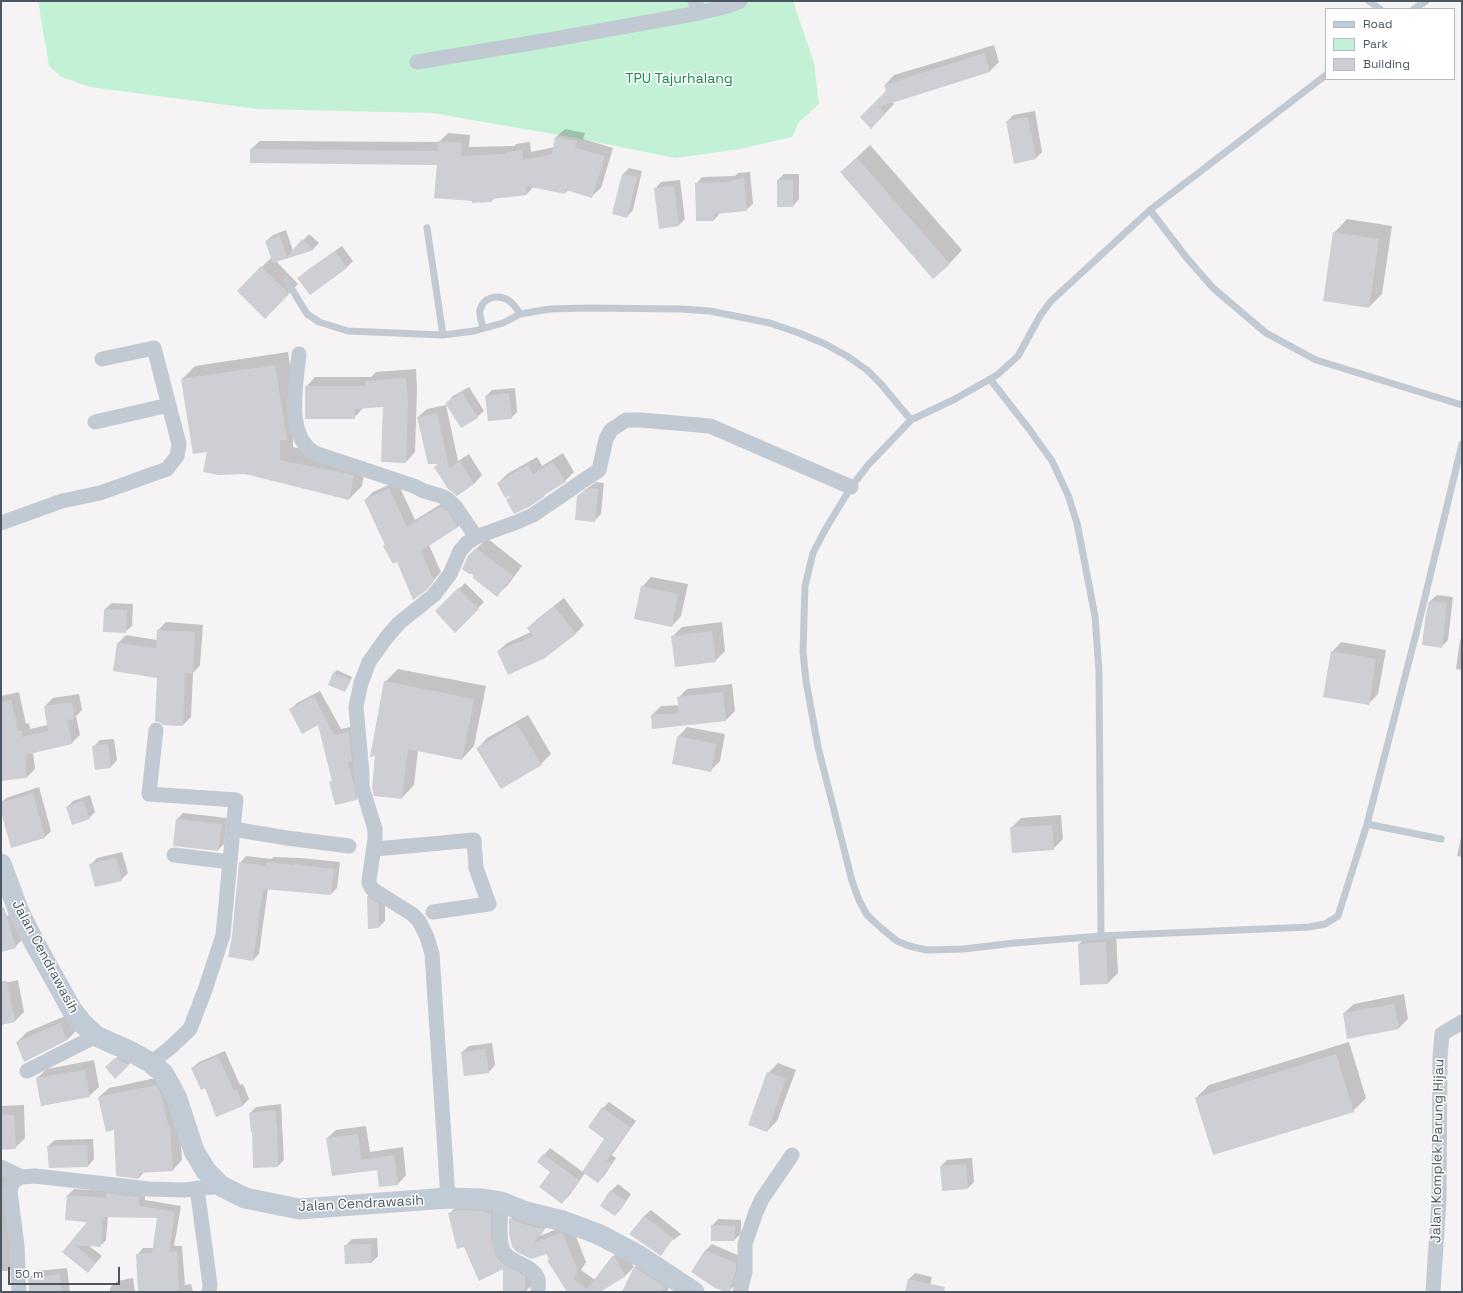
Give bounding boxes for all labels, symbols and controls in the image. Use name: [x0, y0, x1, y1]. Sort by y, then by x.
legend: [1325, 8, 1455, 80]
text: Road: [1363, 16, 1392, 32]
text: Park: [1363, 36, 1388, 52]
text: Building: [1363, 56, 1410, 72]
park label: TPU Tajurhalang: [625, 71, 733, 87]
street label: Jalan Cendrawasih: [8, 897, 82, 1017]
street label: Jalan Komplek Parung Hijau: [1428, 1059, 1448, 1243]
street label: Jalan Cendrawasih: [298, 1192, 424, 1216]
scale bar: [10, 1259, 122, 1285]
text: 50 m: [15, 1266, 43, 1282]

